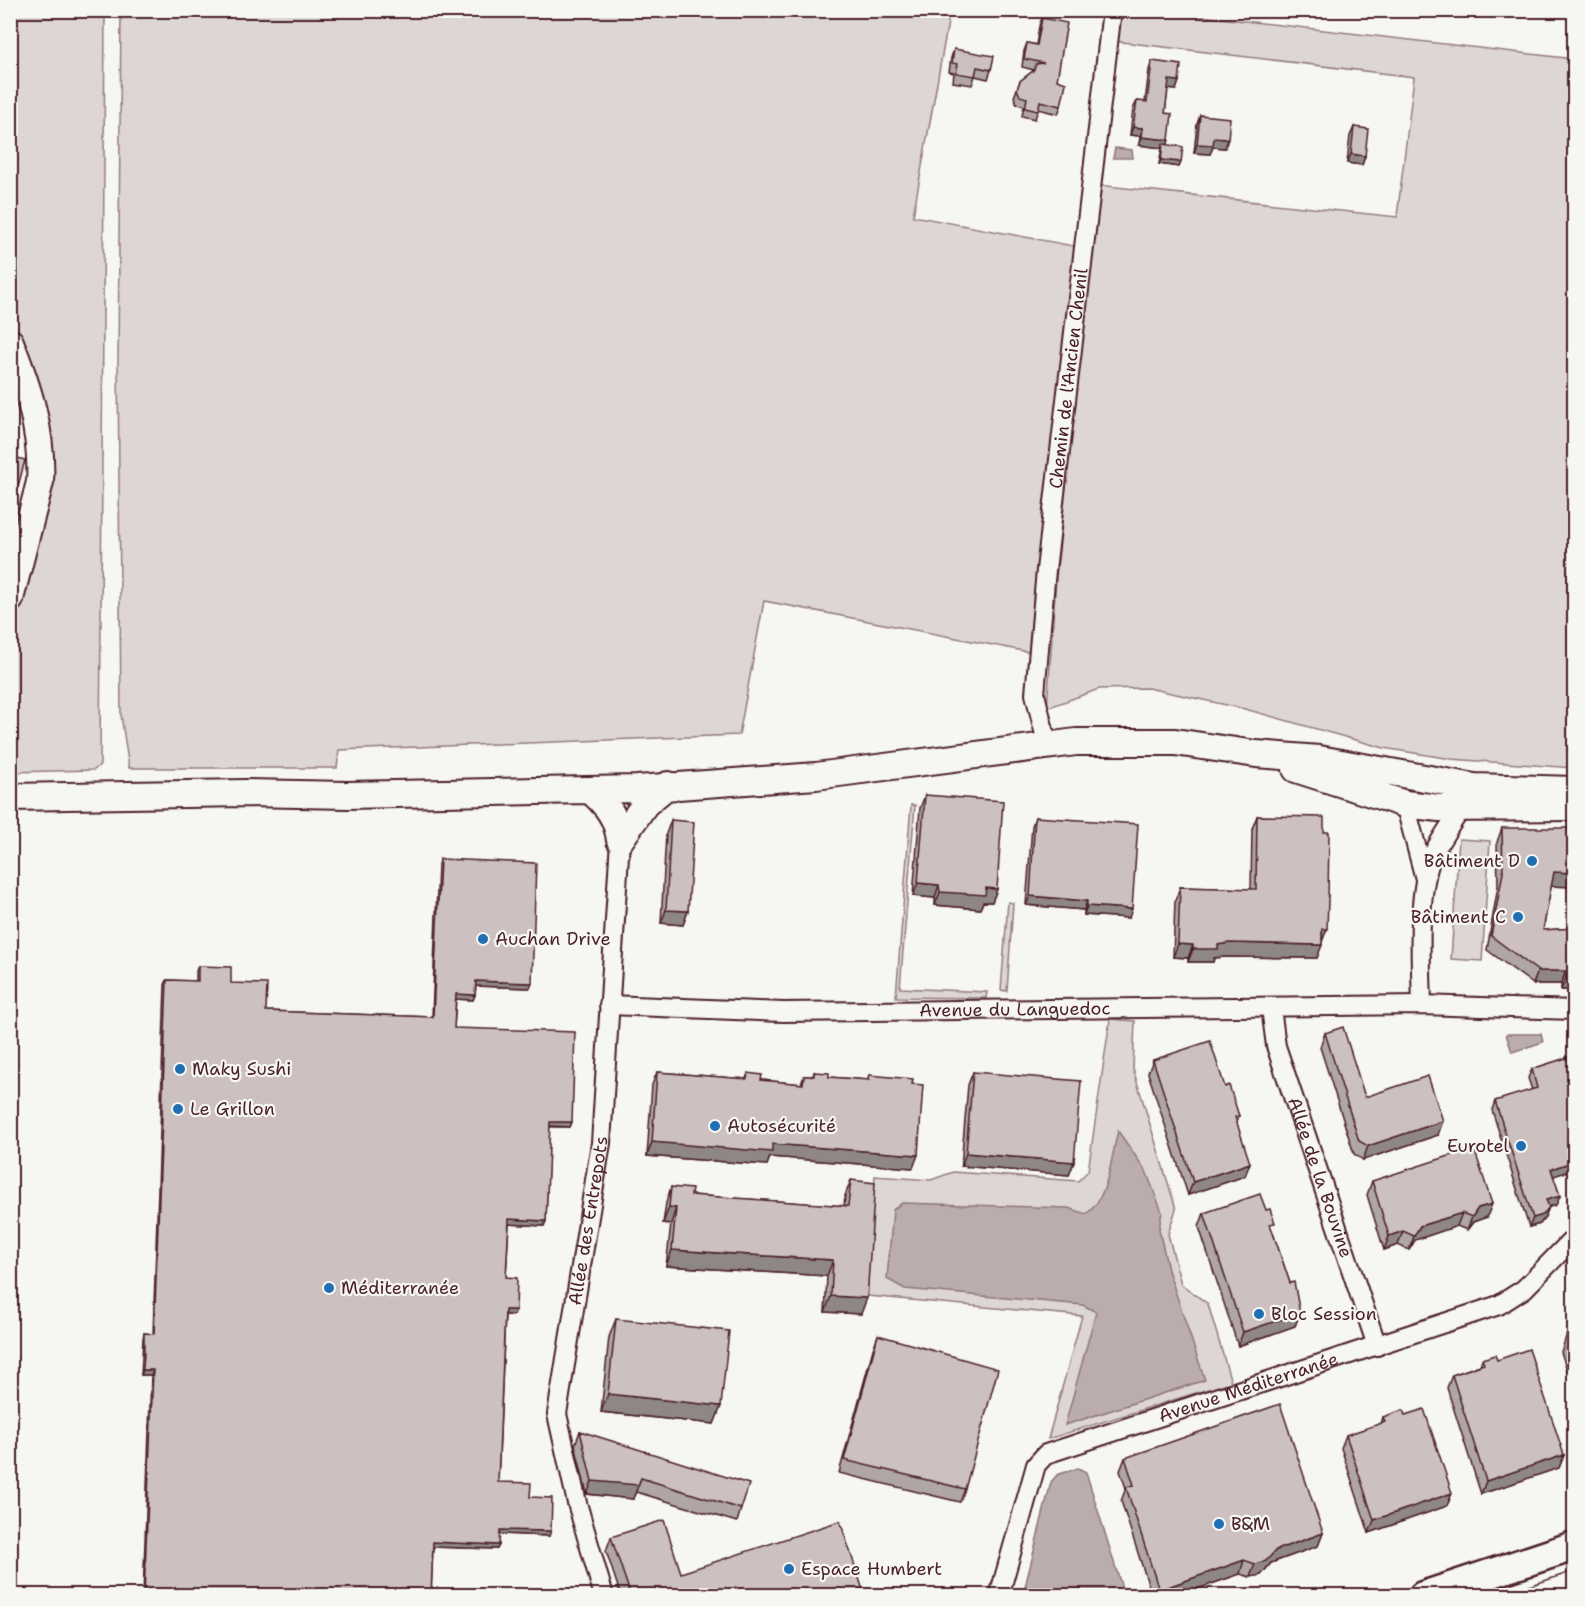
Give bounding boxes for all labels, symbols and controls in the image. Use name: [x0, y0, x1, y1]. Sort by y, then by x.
street label: Chemin de l'Ancien Chenil: [1044, 266, 1094, 490]
place label: Bâtiment D: [1424, 849, 1520, 873]
marker: Bâtiment D: [1525, 854, 1539, 868]
place label: Bâtiment C: [1411, 905, 1506, 929]
marker: Bâtiment C: [1511, 910, 1525, 924]
place label: Auchan Drive: [495, 927, 611, 951]
marker: Auchan Drive: [476, 932, 490, 946]
street label: Avenue du Languedoc: [919, 996, 1111, 1023]
place label: Maky Sushi: [192, 1057, 291, 1081]
marker: Maky Sushi: [173, 1062, 187, 1076]
street label: Allée de la Bouvine: [1282, 1094, 1358, 1261]
place label: Le Grillon: [190, 1097, 275, 1121]
marker: Le Grillon: [171, 1102, 185, 1116]
place label: Autosécurité: [727, 1114, 836, 1138]
marker: Autosécurité: [708, 1119, 722, 1133]
place label: Eurotel: [1447, 1134, 1510, 1158]
street label: Allée des Entrepots: [563, 1135, 613, 1307]
marker: Eurotel: [1514, 1139, 1528, 1153]
place label: Méditerranée: [341, 1276, 459, 1300]
marker: Méditerranée: [322, 1281, 336, 1295]
place label: Bloc Session: [1271, 1302, 1377, 1326]
marker: Bloc Session: [1252, 1307, 1266, 1321]
street label: Avenue Méditerranée: [1155, 1347, 1341, 1428]
place label: B&M: [1231, 1512, 1270, 1536]
marker: B&M: [1212, 1517, 1226, 1531]
place label: Espace Humbert: [801, 1557, 942, 1581]
marker: Espace Humbert: [782, 1562, 796, 1576]

